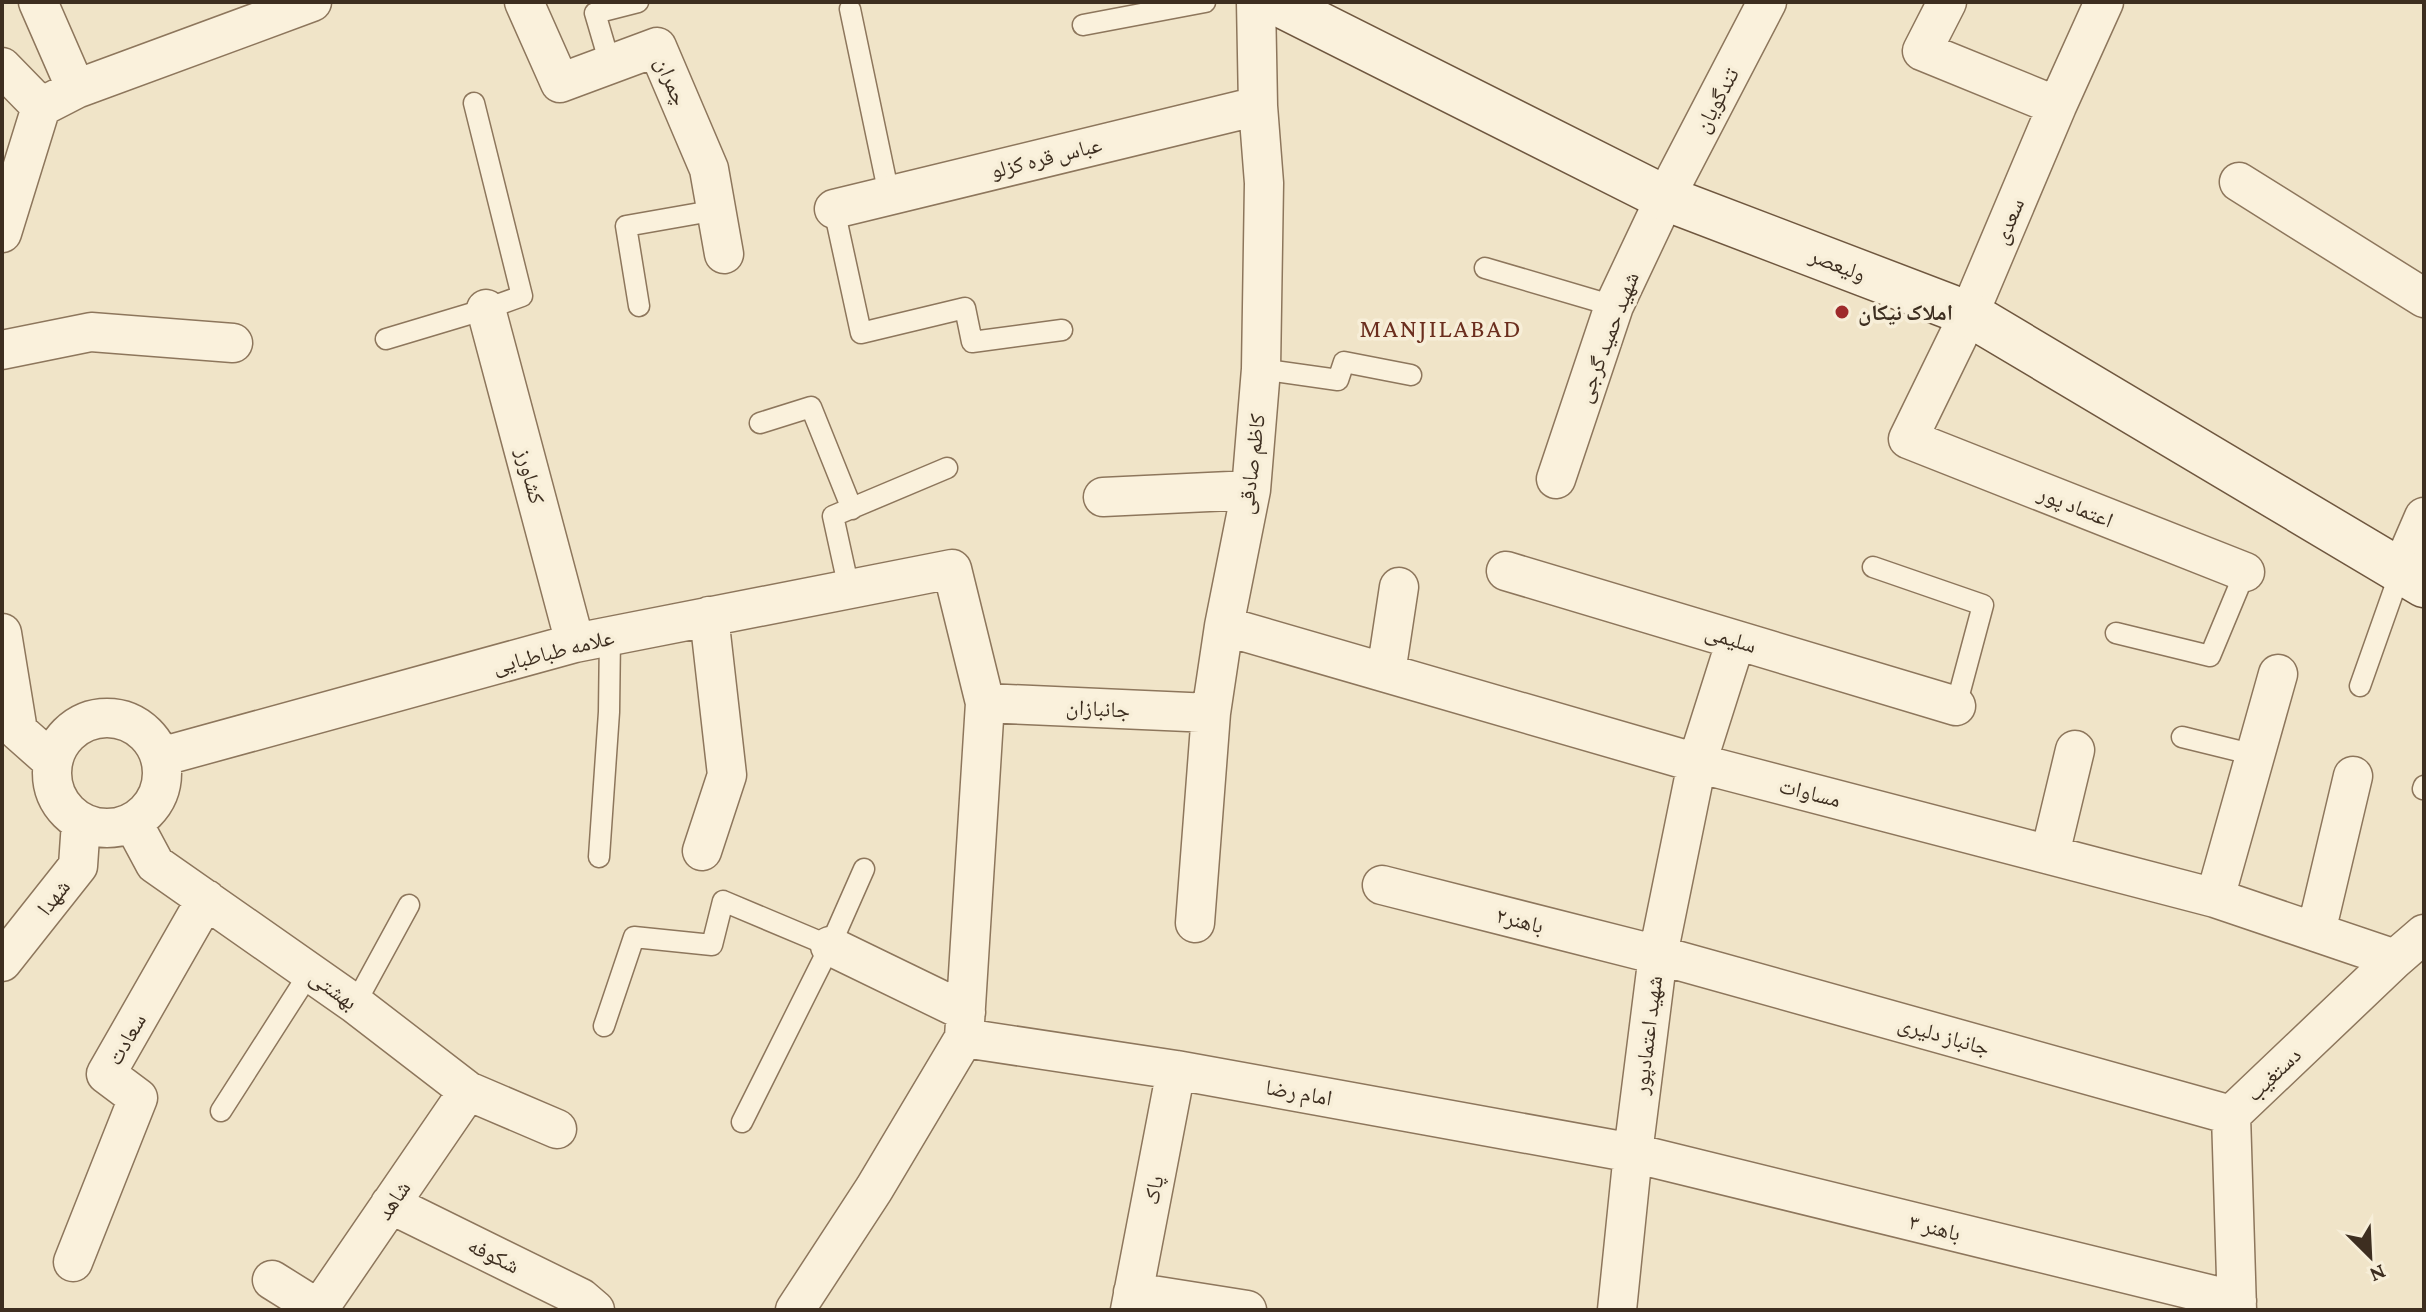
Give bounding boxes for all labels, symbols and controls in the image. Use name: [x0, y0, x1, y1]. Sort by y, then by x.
street label: چمران: [649, 53, 693, 110]
street label: تندگویان: [1689, 63, 1745, 137]
street label: عباس قره کزلو: [988, 132, 1105, 184]
street label: سعدی: [1988, 194, 2030, 248]
street label: ولیعصر: [1805, 242, 1869, 287]
street label: شهید حمید گرجی: [1571, 268, 1645, 406]
place label: املاک نیکان: [1858, 300, 1953, 326]
marker: املاک نیکان: [1833, 303, 1851, 321]
district label: MANJILABAD: [1359, 314, 1523, 343]
street label: کاظم صادقی: [1233, 412, 1272, 516]
street label: کشاورز: [511, 445, 550, 507]
street label: اعتماد پور: [2033, 480, 2117, 534]
street label: سلیمی: [1702, 619, 1759, 659]
street label: علامه طباطبایی: [490, 624, 617, 680]
street label: جانبازان: [1065, 694, 1131, 724]
street label: مساوات: [1776, 773, 1843, 812]
street label: شهدا: [32, 874, 75, 920]
street label: باهنر۲: [1494, 903, 1546, 938]
street label: بهشتی: [305, 964, 362, 1016]
street label: شهید اعتمادپور: [1628, 974, 1668, 1097]
street label: سعادت: [102, 1009, 151, 1069]
street label: جانباز دلیری: [1895, 1010, 1993, 1061]
street label: دستغیب: [2241, 1042, 2306, 1106]
street label: امام رضا: [1263, 1074, 1334, 1113]
street label: پاک: [1138, 1173, 1170, 1207]
street label: شاهد: [371, 1176, 415, 1225]
street label: باهنر ۳: [1907, 1209, 1963, 1246]
north arrow: [2330, 1216, 2410, 1296]
street label: شکوفه: [464, 1232, 524, 1279]
text: N: [2366, 1259, 2390, 1288]

